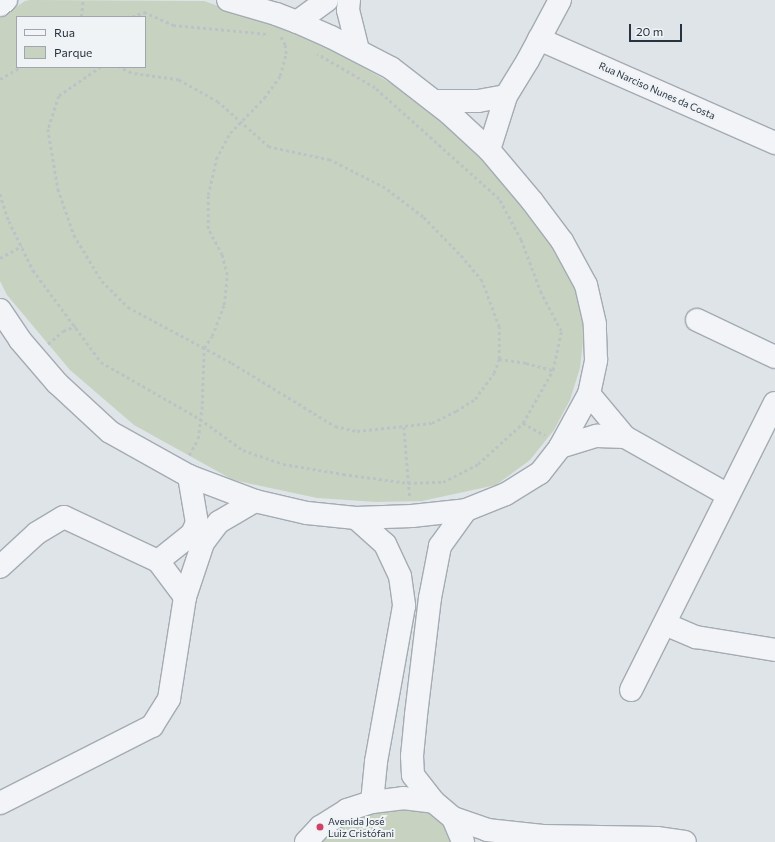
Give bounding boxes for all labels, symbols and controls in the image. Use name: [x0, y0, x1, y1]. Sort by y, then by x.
legend: [16, 16, 146, 68]
scale bar: [631, 16, 684, 42]
text: 20 m: [636, 24, 663, 38]
text: Rua: [54, 25, 75, 39]
text: Parque: [54, 45, 92, 59]
street label: Rua Narciso Nunes da Costa: [597, 60, 717, 122]
place label: Avenida José Luiz Cristófani: [328, 815, 394, 838]
marker: Avenida José Luiz Cristófani: [315, 822, 325, 832]

